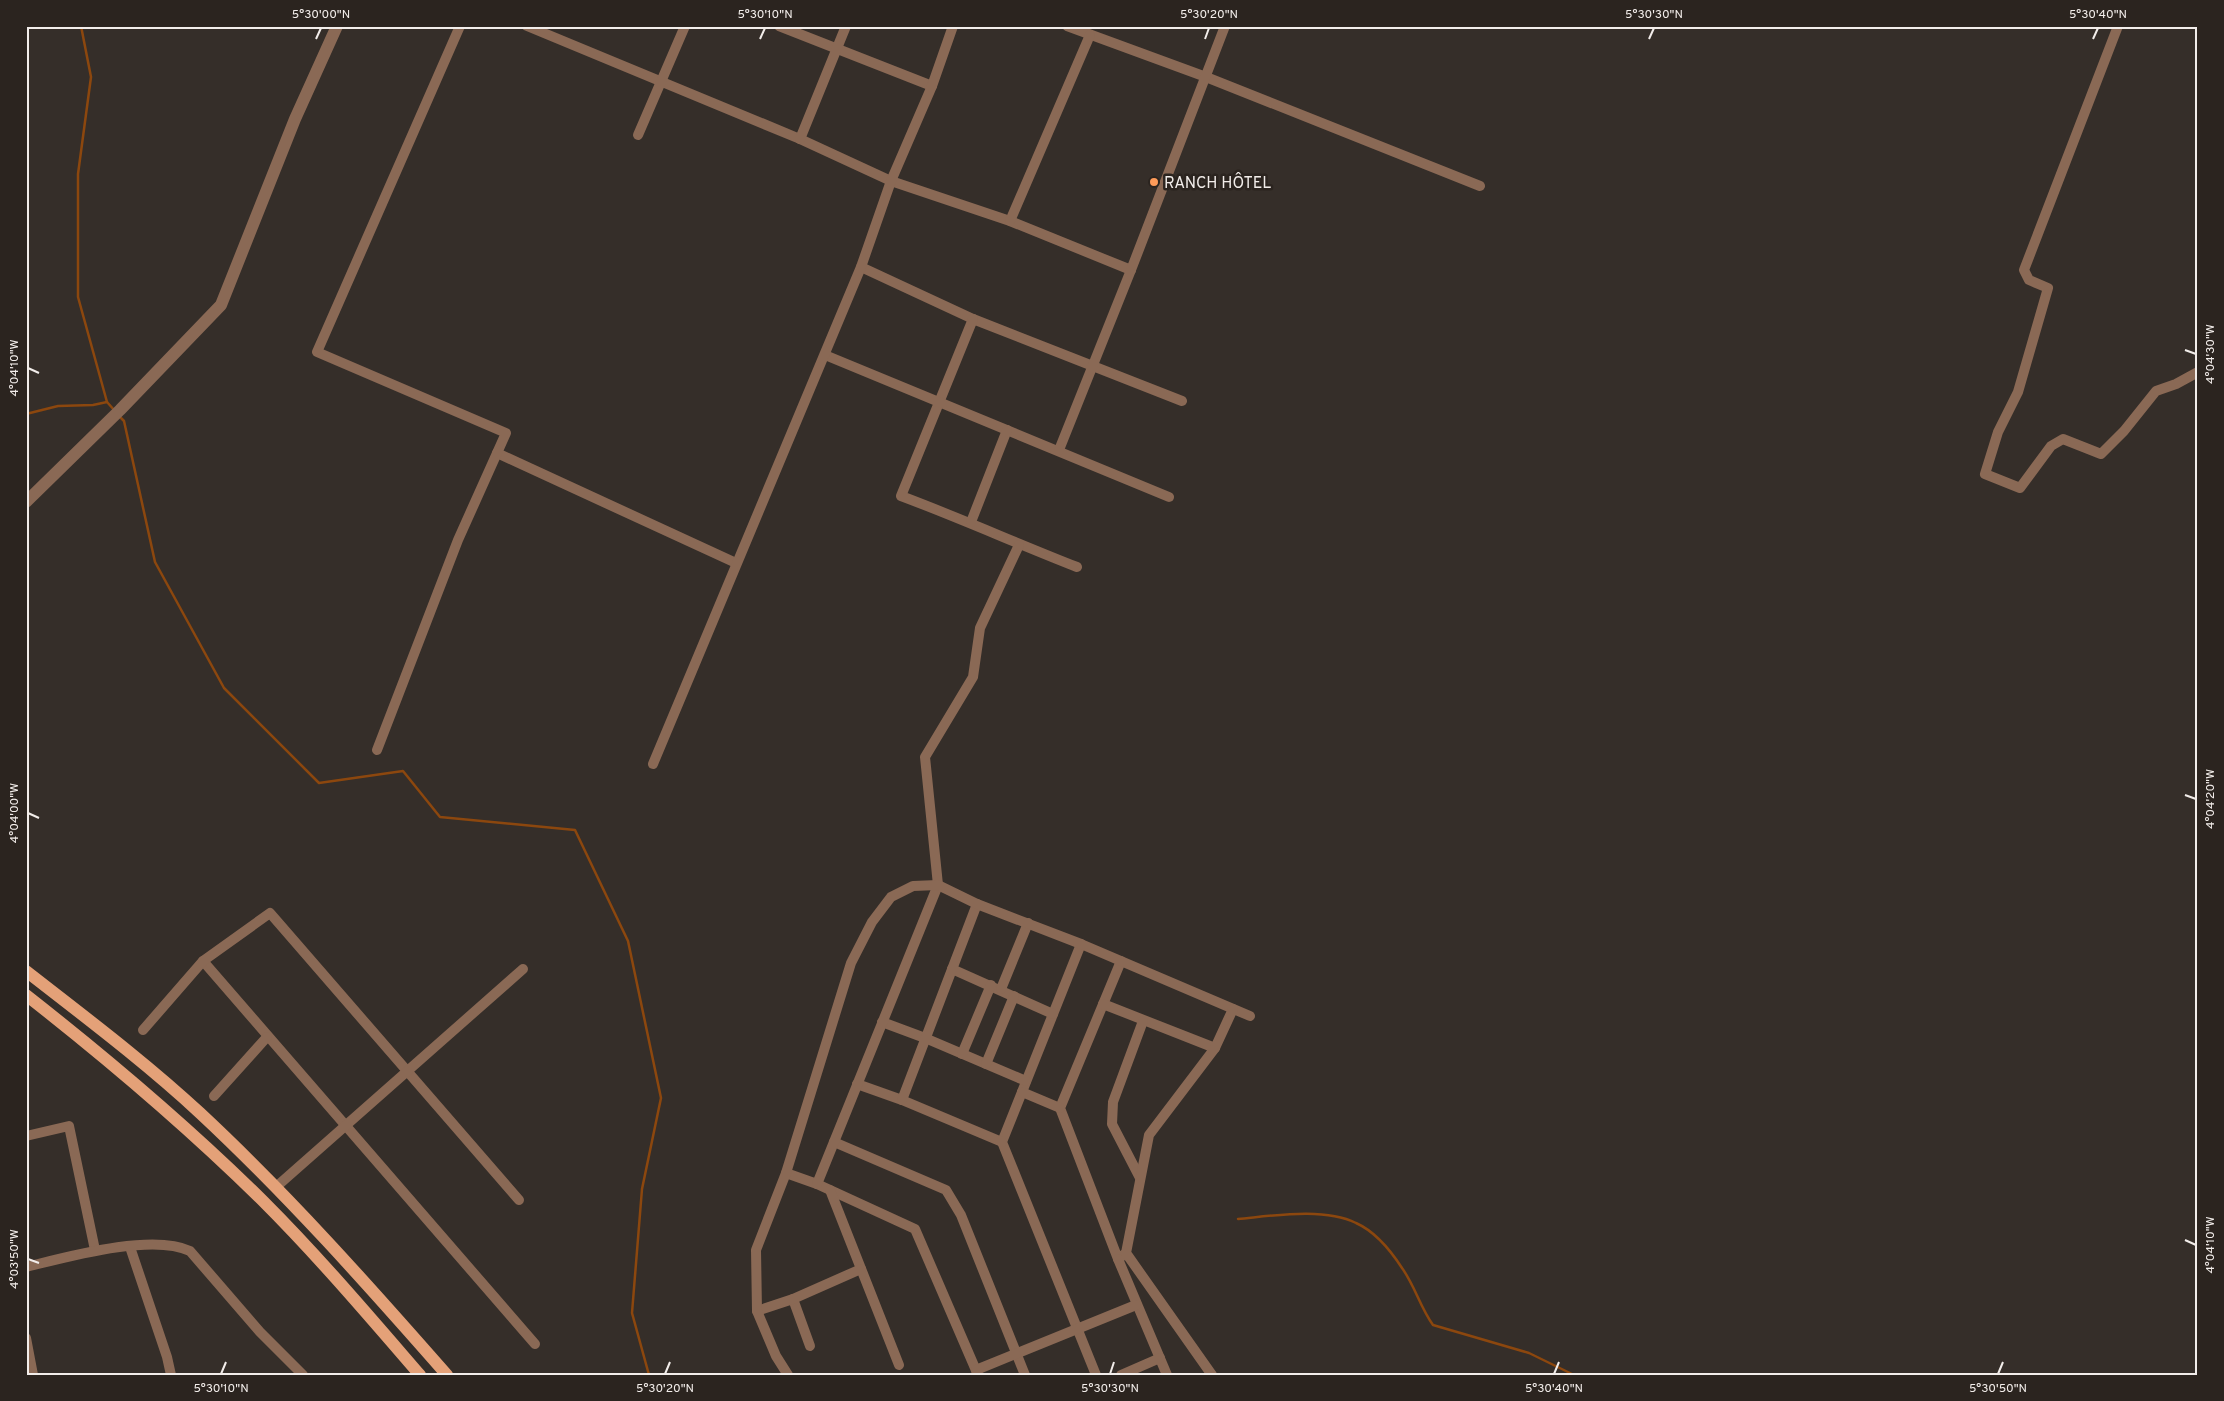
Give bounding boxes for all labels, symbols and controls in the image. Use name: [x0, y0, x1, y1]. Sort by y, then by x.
text: 5°30'00"N: [292, 7, 350, 23]
text: 5°30'10"N: [737, 7, 793, 23]
text: 5°30'20"N: [1180, 7, 1238, 23]
text: 5°30'30"N: [1625, 7, 1683, 23]
text: 5°30'40"N: [2069, 7, 2127, 23]
place label: RANCH HÔTEL: [1164, 172, 1271, 194]
marker: RANCH HÔTEL: [1148, 176, 1160, 188]
text: 4°04'30"W: [2203, 324, 2219, 384]
text: 4°04'10"W: [7, 339, 23, 397]
text: 4°04'20"W: [2203, 769, 2219, 829]
text: 4°04'00"W: [7, 783, 23, 843]
text: 4°04'10"W: [2203, 1216, 2219, 1274]
text: 4°03'50"W: [7, 1229, 23, 1289]
text: 5°30'10"N: [193, 1381, 249, 1397]
text: 5°30'20"N: [636, 1381, 694, 1397]
text: 5°30'30"N: [1081, 1381, 1139, 1397]
text: 5°30'40"N: [1525, 1381, 1583, 1397]
text: 5°30'50"N: [1969, 1381, 2027, 1397]

